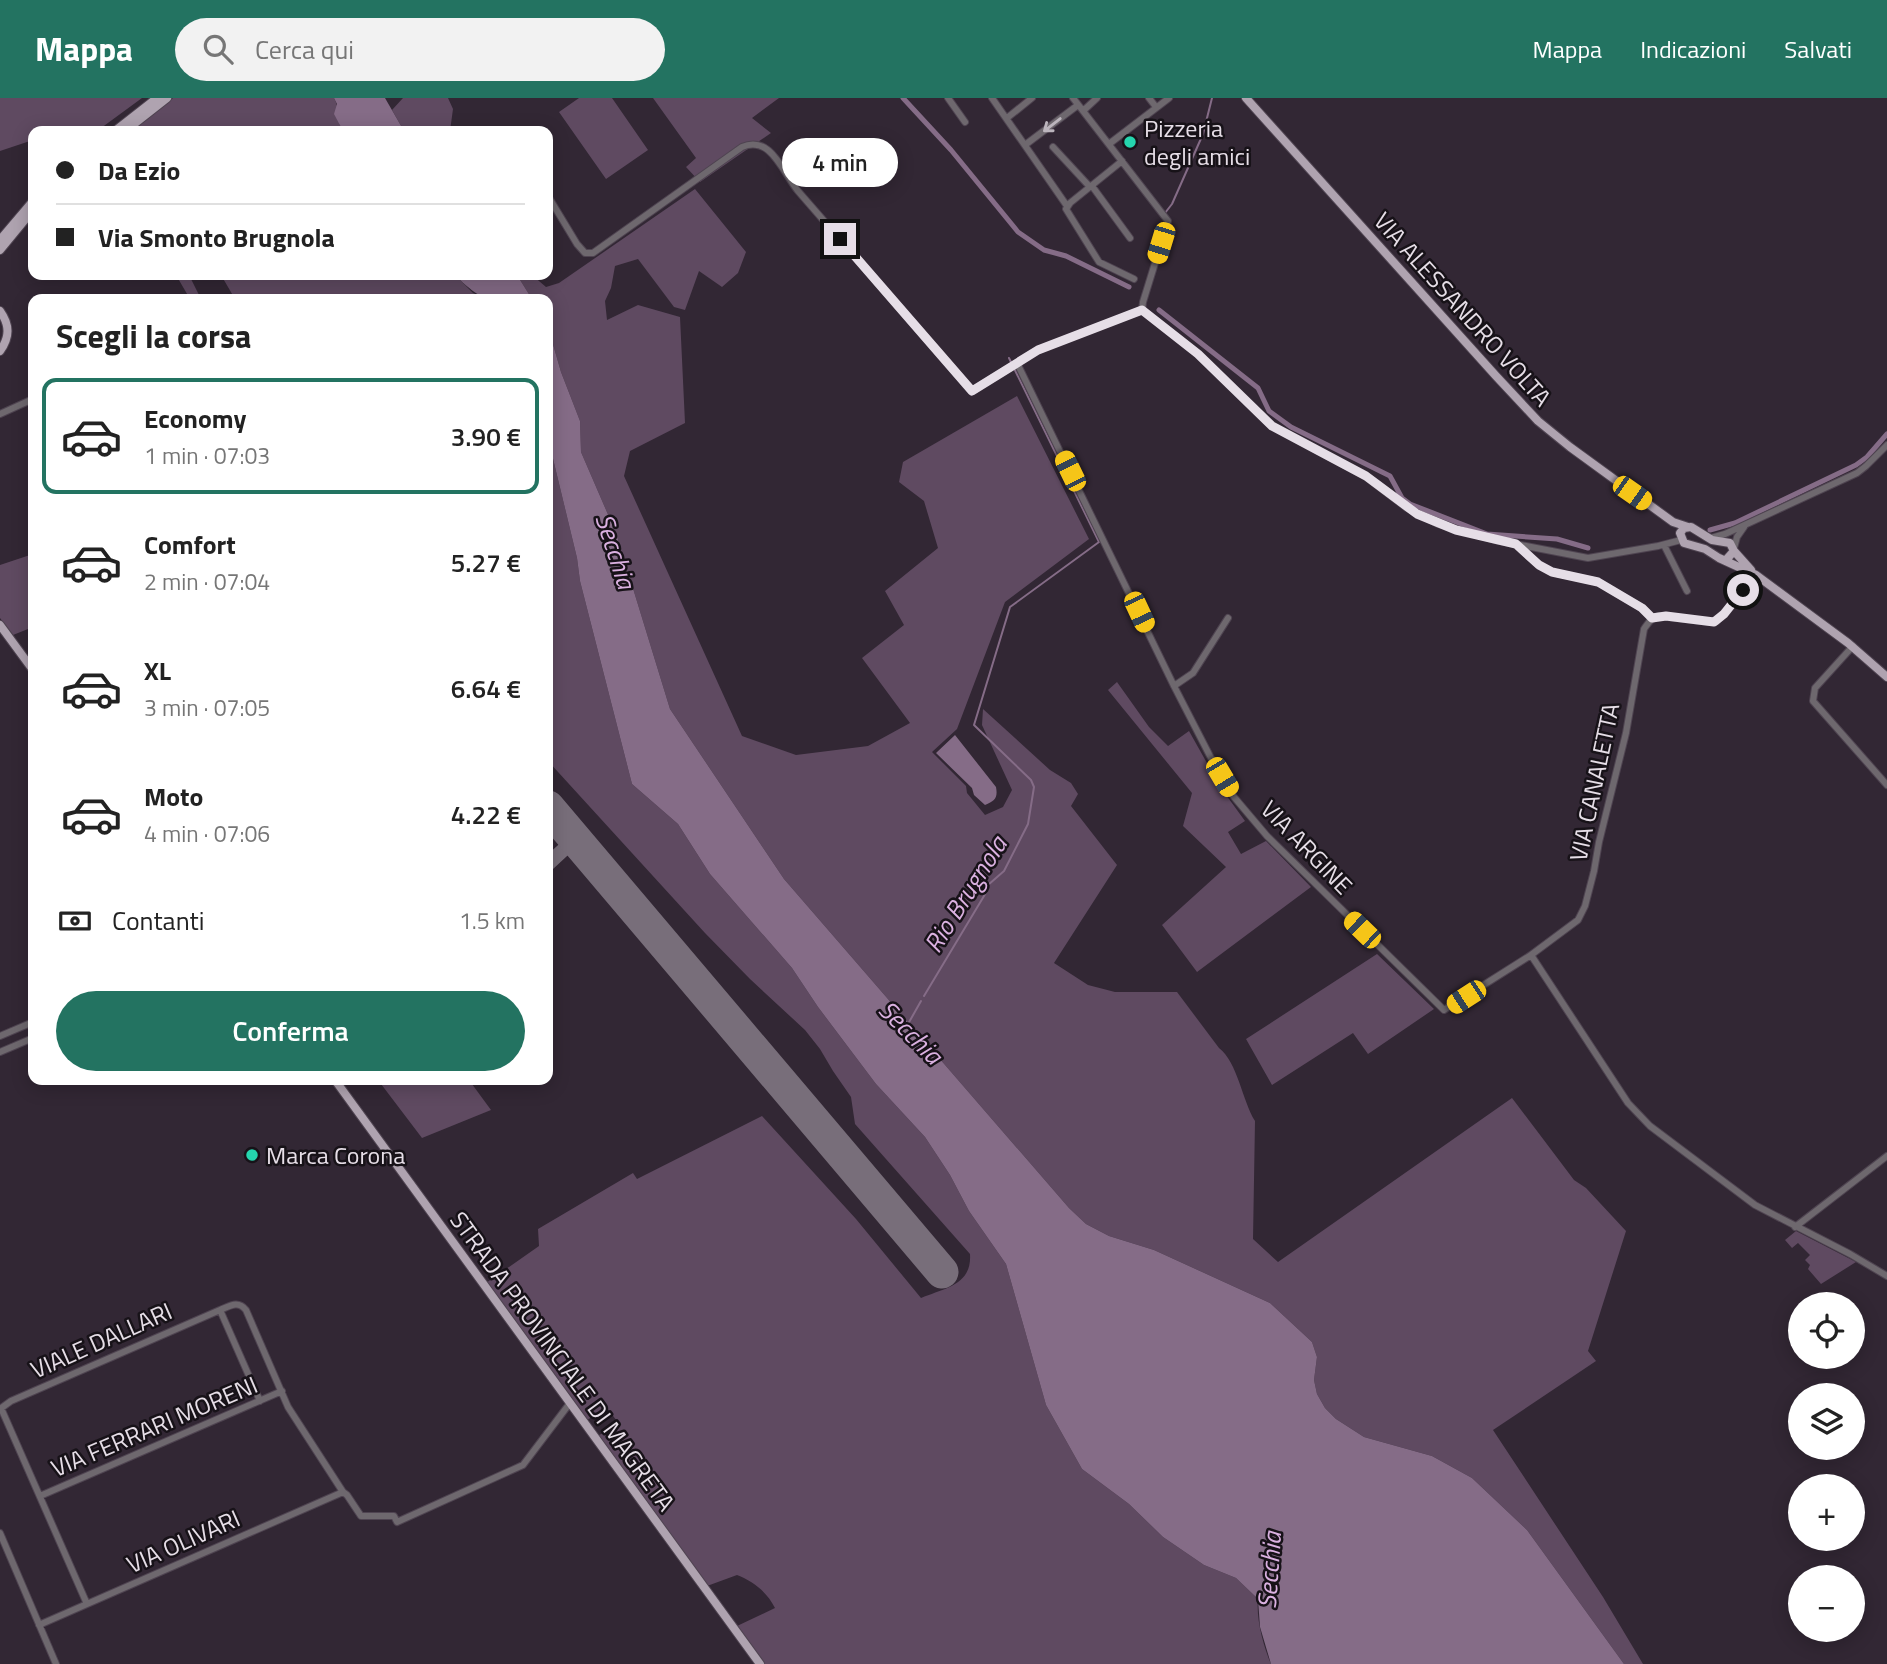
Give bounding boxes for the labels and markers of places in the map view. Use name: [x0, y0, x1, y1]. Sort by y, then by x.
place label: Pizzeria degli amici: [1144, 110, 1250, 174]
marker: Pizzeria degli amici: [1122, 134, 1138, 150]
place label: Marca Corona: [266, 1137, 405, 1173]
marker: Marca Corona: [244, 1147, 260, 1163]

